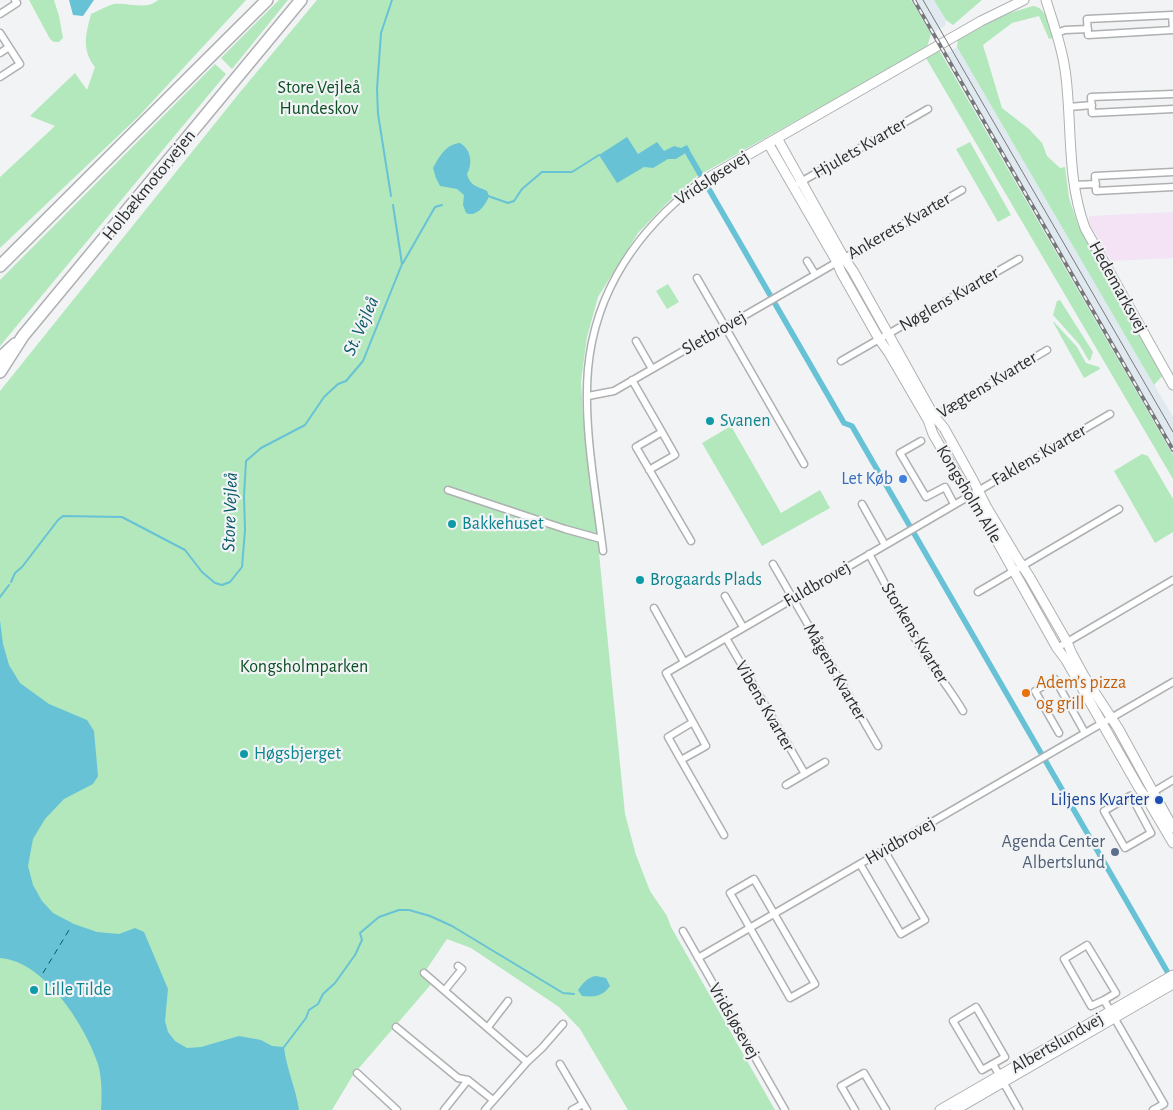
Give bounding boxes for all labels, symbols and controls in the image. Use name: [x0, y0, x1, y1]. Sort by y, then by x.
park label: Store Vejleå Hundeskov: [277, 77, 361, 120]
street label: Hjulets Kvarter: [809, 112, 911, 184]
street label: Holbækmotorvejen: [98, 125, 200, 245]
street label: Vridsløsevej: [671, 146, 753, 210]
street label: Ankerets Kvarter: [844, 188, 954, 264]
street label: Hedemarksvej: [1084, 237, 1152, 337]
street label: Nøglens Kvarter: [895, 262, 1003, 336]
water label: St. Vejleå: [338, 293, 384, 359]
street label: Sletbrovej: [678, 306, 750, 360]
street label: Vægtens Kvarter: [933, 347, 1041, 423]
place label: Svanen: [720, 410, 770, 432]
marker: Svanen: [704, 415, 716, 427]
street label: Faklens Kvarter: [988, 419, 1090, 491]
street label: Kongsholm Alle: [931, 441, 1007, 547]
place label: Let Køb: [841, 468, 893, 490]
water label: Store Vejleå: [217, 472, 243, 552]
marker: Let Køb: [897, 473, 909, 485]
place label: Bakkehuset: [462, 513, 544, 535]
marker: Bakkehuset: [446, 518, 458, 530]
street label: Fuldbrovej: [780, 556, 854, 612]
place label: Brogaards Plads: [650, 569, 762, 591]
marker: Brogaards Plads: [634, 574, 646, 586]
street label: Storkens Kvarter: [876, 579, 954, 687]
street label: Mågens Kvarter: [799, 620, 871, 724]
park label: Kongsholmparken: [240, 656, 368, 678]
street label: Vibens Kvarter: [730, 657, 800, 755]
place label: Adem’s pizza og grill: [1036, 672, 1126, 714]
marker: Adem’s pizza og grill: [1020, 687, 1032, 699]
place label: Høgsbjerget: [254, 743, 341, 765]
marker: Høgsbjerget: [238, 748, 250, 760]
place label: Liljens Kvarter: [1050, 789, 1149, 811]
marker: Liljens Kvarter: [1153, 794, 1165, 806]
street label: Hvidbrovej: [861, 812, 939, 870]
place label: Agenda Center Albertslund: [1001, 831, 1105, 874]
marker: Agenda Center Albertslund: [1109, 846, 1121, 858]
place label: Lille Tilde: [44, 979, 111, 1001]
street label: Vridsløsevej: [704, 979, 764, 1063]
marker: Lille Tilde: [28, 984, 40, 996]
street label: Albertslundvej: [1007, 1008, 1107, 1078]

